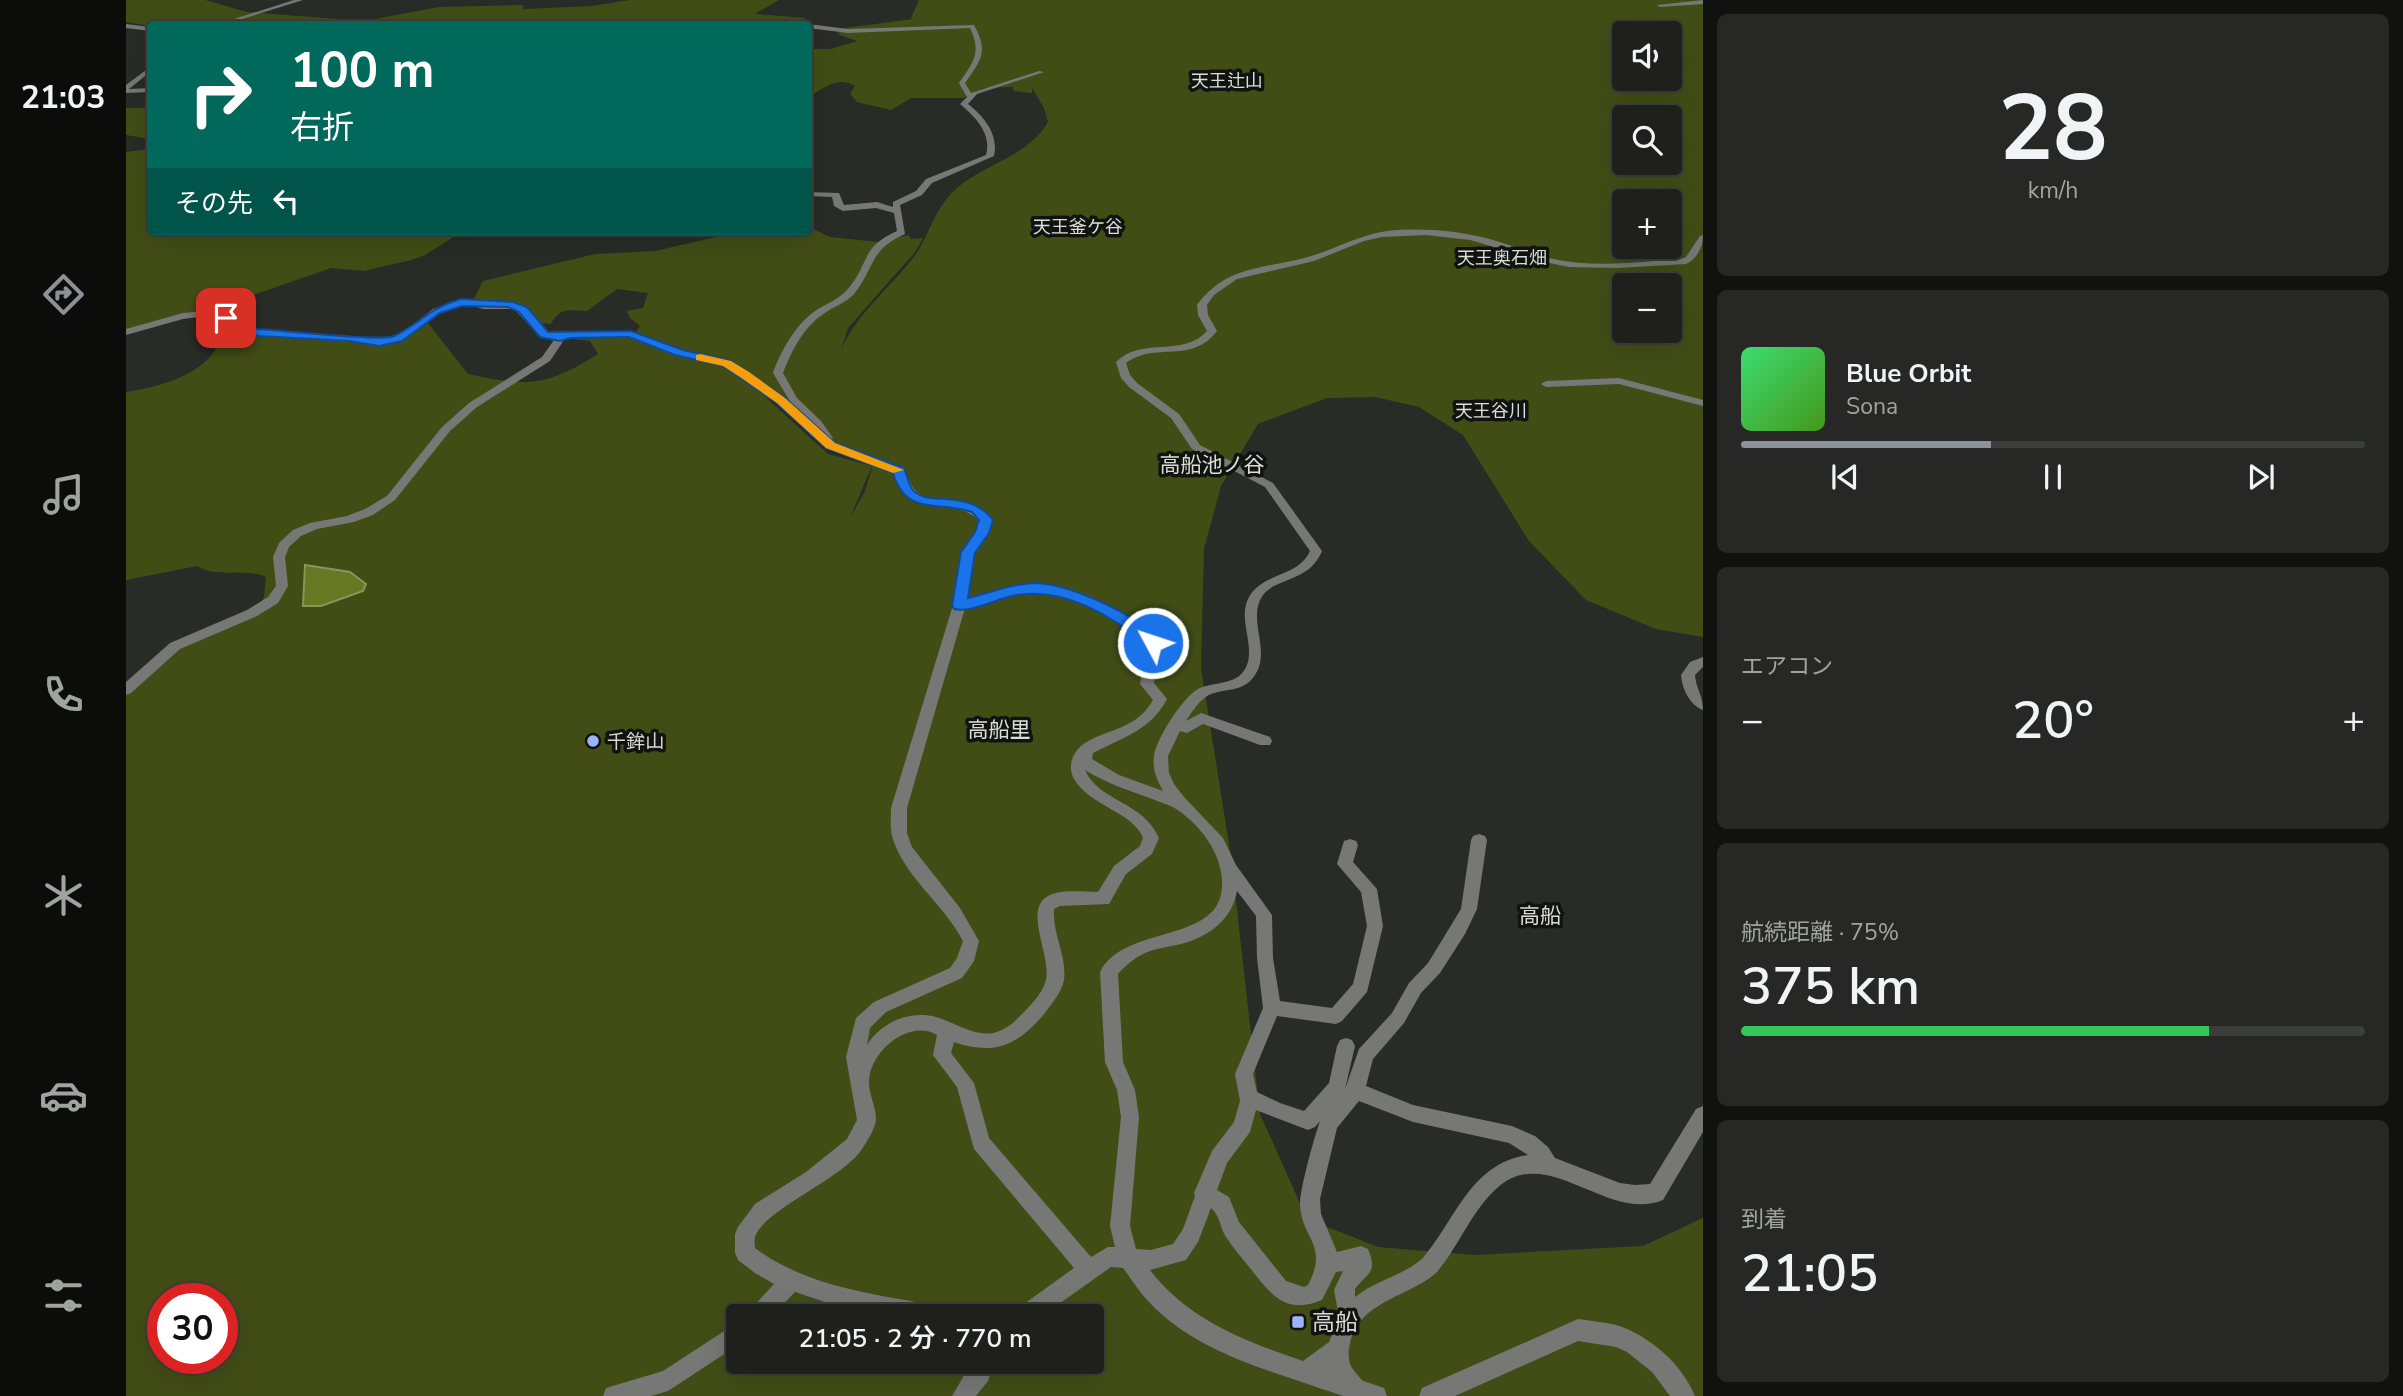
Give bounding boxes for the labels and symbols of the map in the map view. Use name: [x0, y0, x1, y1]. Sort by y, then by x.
district label: 天王辻山: [1191, 69, 1263, 93]
district label: 天王釜ケ谷: [1033, 215, 1123, 239]
district label: 天王奥石畑: [1457, 246, 1547, 270]
pin: [196, 288, 256, 348]
district label: 天王谷川: [1455, 399, 1527, 423]
district label: 高船池ノ谷: [1160, 451, 1265, 479]
position arrow: [1116, 606, 1190, 680]
district label: 高船里: [968, 716, 1031, 744]
place label: 千鉾山: [607, 729, 664, 755]
marker: 千鉾山: [585, 733, 601, 749]
district label: 高船: [1519, 902, 1561, 930]
speed limit sign: 30: [147, 1283, 238, 1374]
place label: 高船: [1312, 1307, 1358, 1338]
marker: 高船: [1290, 1314, 1306, 1330]

